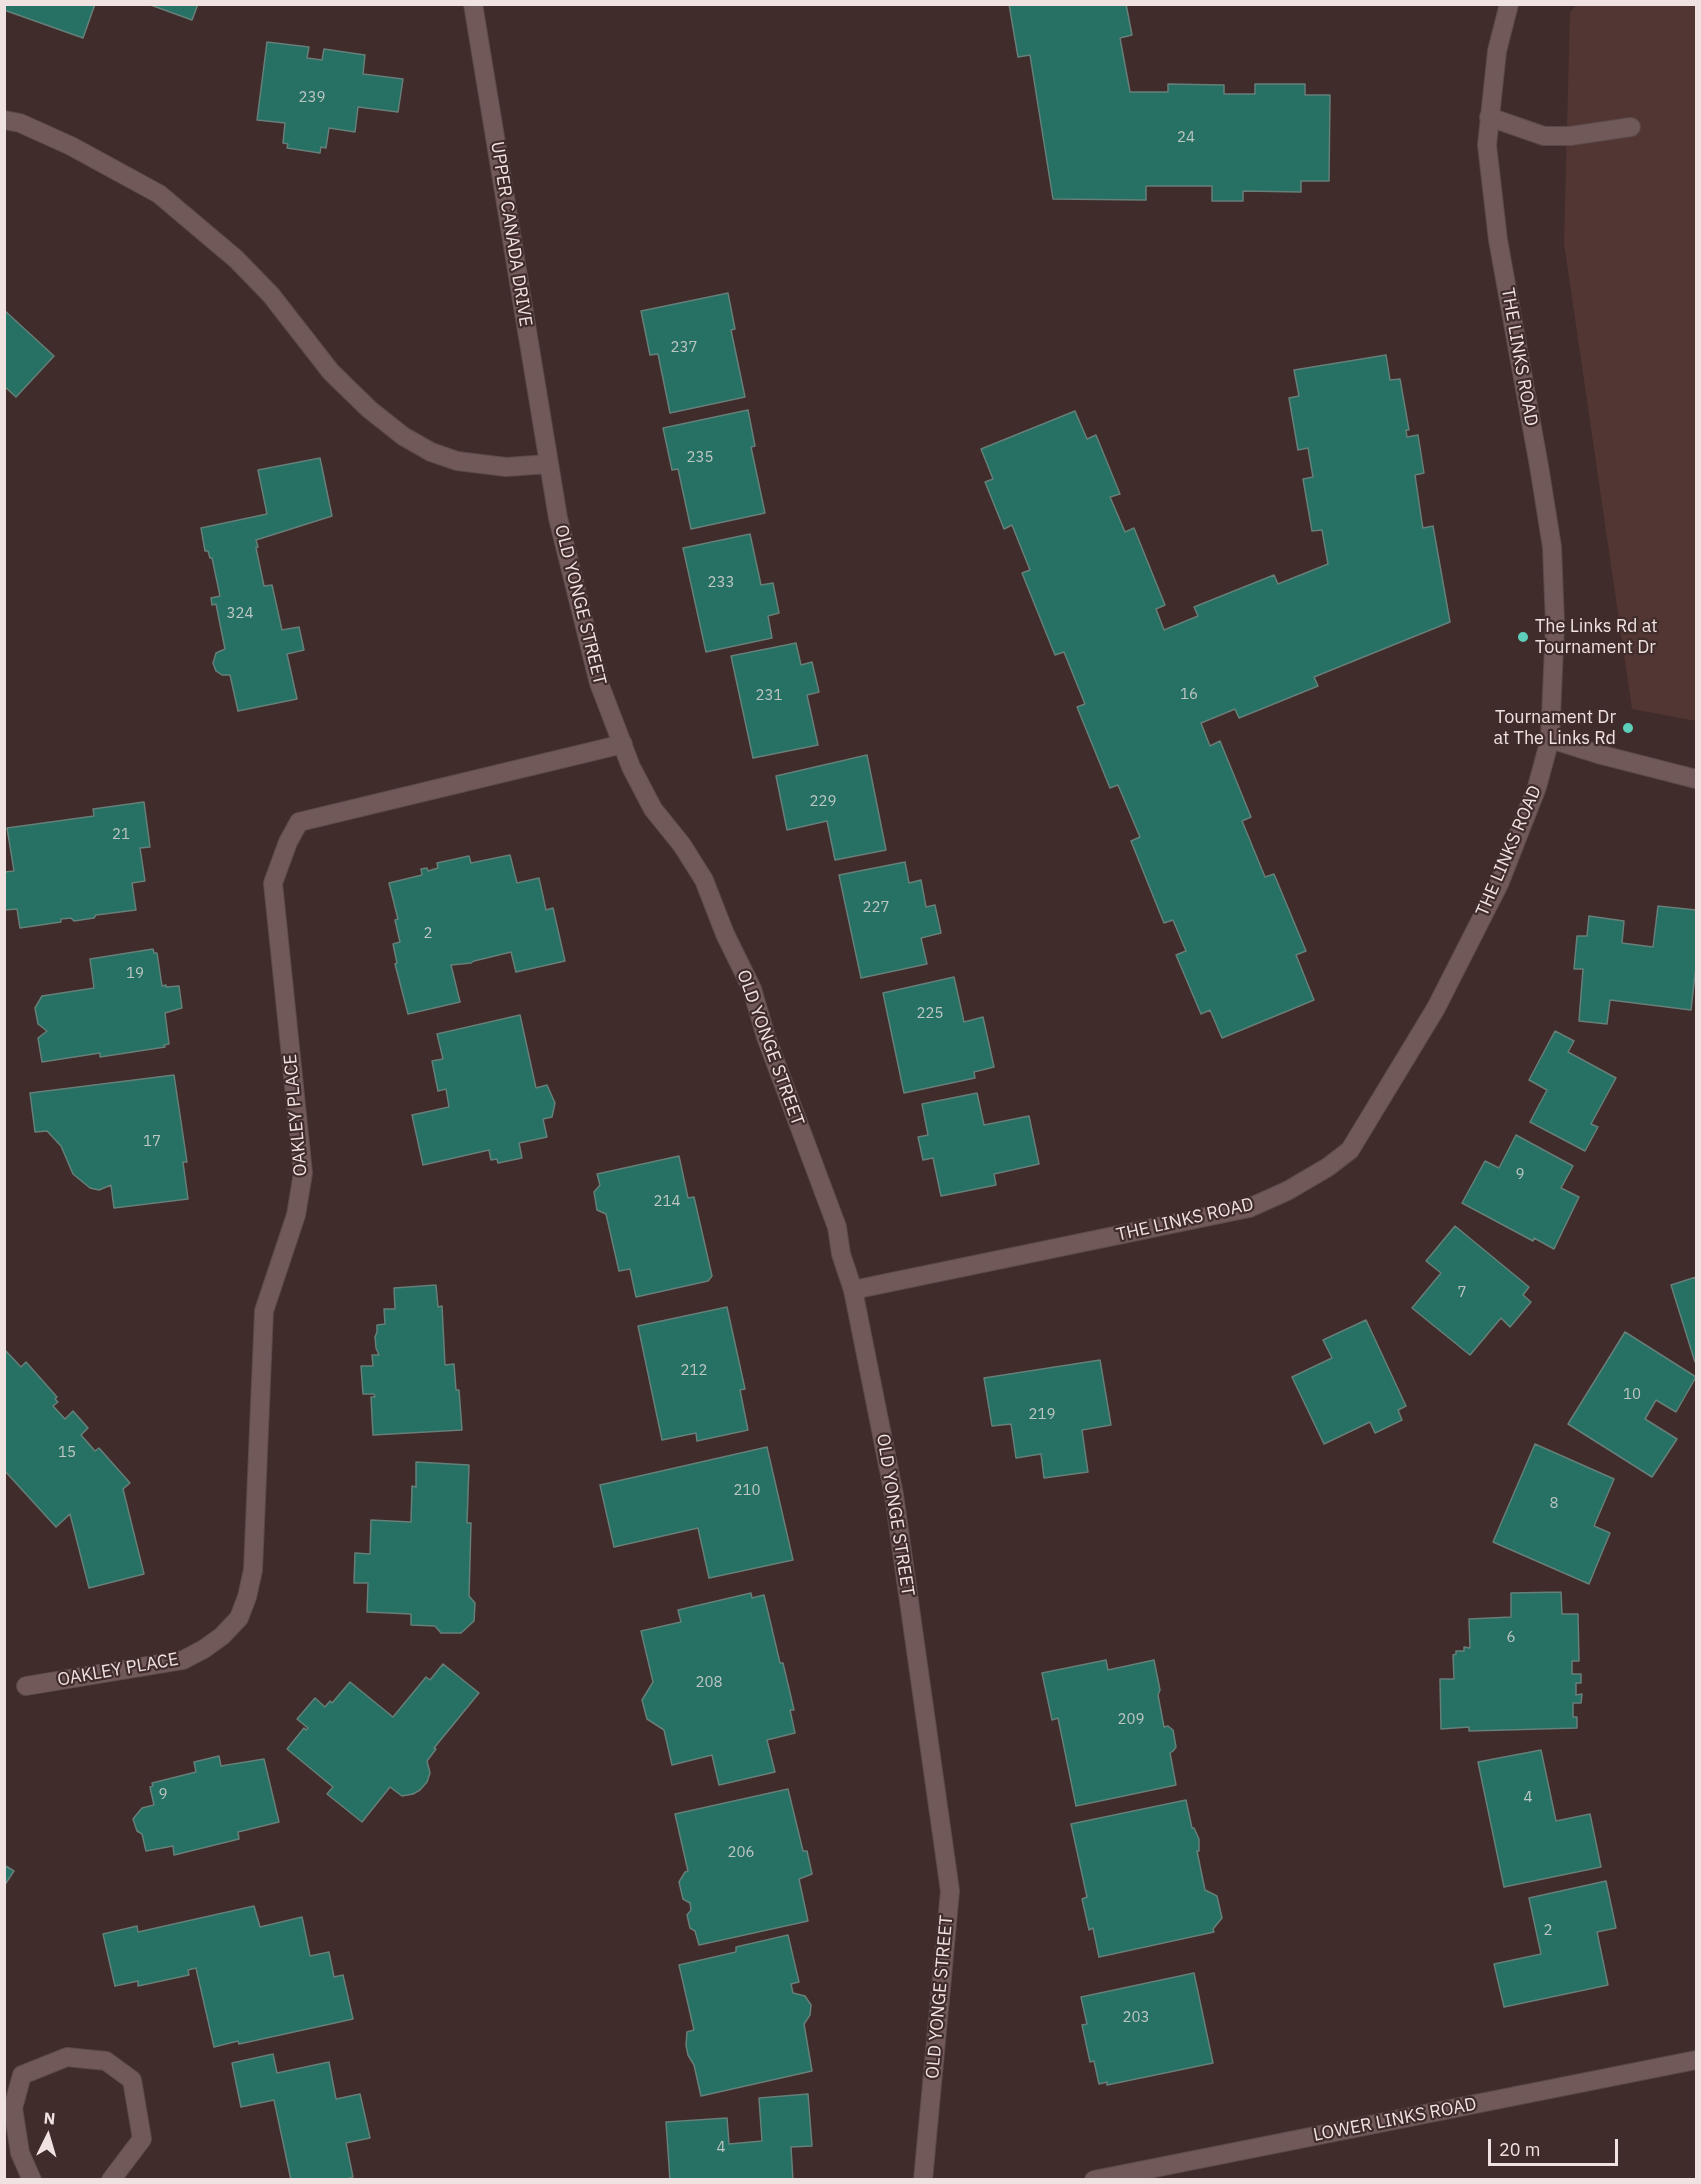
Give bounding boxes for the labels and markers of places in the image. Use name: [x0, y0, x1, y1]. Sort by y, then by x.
place label: The Links Rd at Tournament Dr: [1535, 616, 1658, 658]
marker: The Links Rd at Tournament Dr: [1516, 630, 1530, 644]
place label: Tournament Dr at The Links Rd: [1493, 707, 1616, 750]
marker: Tournament Dr at The Links Rd: [1621, 721, 1635, 735]

